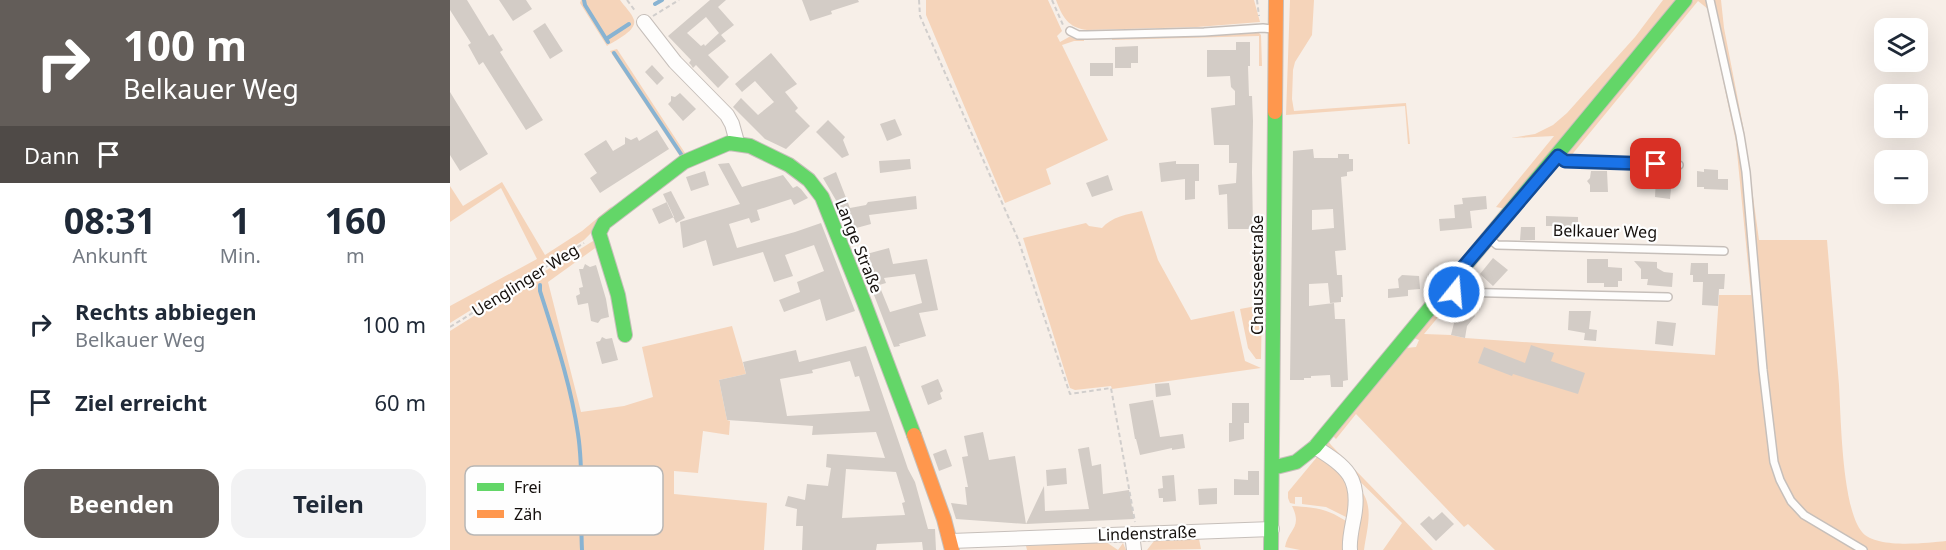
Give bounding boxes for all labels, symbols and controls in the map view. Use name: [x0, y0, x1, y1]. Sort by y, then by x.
text: 100 m: [123, 16, 247, 73]
map controls: [1874, 18, 1928, 204]
button: layers: [1874, 18, 1928, 72]
icon: right: [24, 24, 102, 102]
text: Belkauer Weg: [123, 70, 299, 107]
button: +: [1874, 84, 1928, 138]
icon: arrive: [92, 138, 125, 171]
pin: [1630, 138, 1681, 189]
text: Dann: [24, 140, 80, 170]
icon: arrive: [1639, 147, 1672, 180]
button: −: [1874, 150, 1928, 204]
text: 08:31: [64, 196, 156, 245]
text: 1: [230, 196, 251, 245]
text: 160: [325, 196, 386, 245]
street label: Lange Straße: [830, 196, 888, 296]
street label: Chausseestraße: [1246, 215, 1268, 335]
street label: Belkauer Weg: [1553, 219, 1657, 243]
street label: Uenglinger Weg: [468, 238, 582, 322]
text: Ankunft: [73, 242, 147, 269]
text: Min.: [220, 242, 261, 269]
text: m: [346, 242, 365, 269]
position arrow: [1422, 260, 1486, 324]
text: Rechts abbiegen: [75, 296, 257, 326]
icon: right: [24, 308, 57, 341]
text: 100 m: [362, 309, 426, 339]
text: Belkauer Weg: [75, 326, 205, 353]
icon: arrive: [24, 386, 57, 419]
text: Ziel erreicht: [75, 387, 207, 417]
text: 60 m: [375, 387, 426, 417]
legend: [465, 466, 663, 535]
button: Beenden: [24, 469, 219, 538]
button: Teilen: [231, 469, 426, 538]
text: Frei: [514, 476, 542, 498]
text: Zäh: [514, 503, 542, 525]
street label: Lindenstraße: [1097, 520, 1197, 546]

